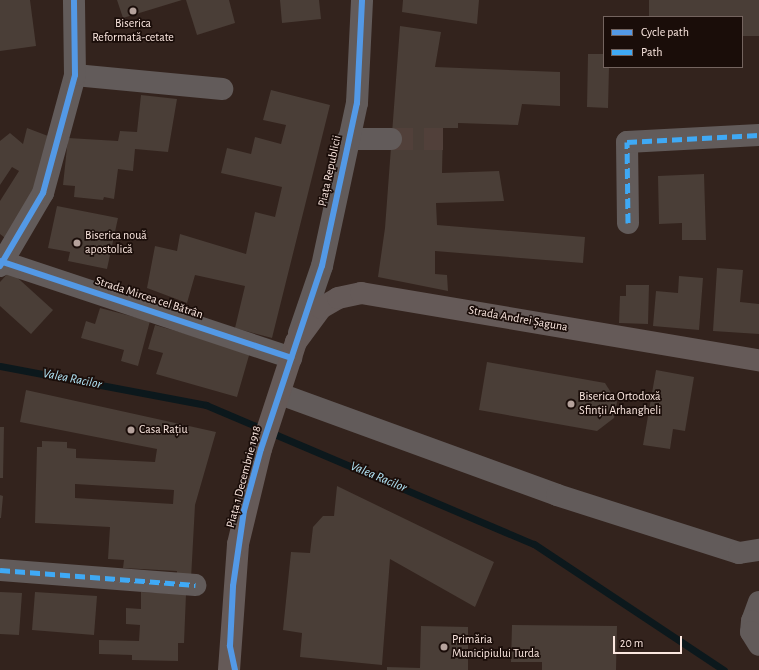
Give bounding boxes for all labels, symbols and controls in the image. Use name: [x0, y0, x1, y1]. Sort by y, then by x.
marker: Biserica Reformată-cetate: [128, 6, 138, 16]
legend: [603, 16, 743, 68]
place label: Biserica Reformată-cetate: [92, 17, 174, 45]
text: Cycle path: [641, 26, 689, 38]
text: Path: [641, 46, 663, 58]
street label: Piața Republicii: [315, 134, 345, 208]
place label: Biserica nouă apostolică: [85, 229, 147, 257]
marker: Biserica nouă apostolică: [72, 238, 82, 248]
street label: Strada Mircea cel Bătrân: [93, 274, 205, 322]
street label: Strada Andrei Șaguna: [467, 303, 569, 335]
water label: Valea Racilor: [41, 367, 103, 393]
place label: Biserica Ortodoxă Sfinții Arhangheli: [579, 390, 661, 418]
marker: Biserica Ortodoxă Sfinții Arhangheli: [566, 399, 576, 409]
place label: Casa Rațiu: [139, 423, 188, 437]
street label: Piața 1 Decembrie 1918: [223, 424, 265, 530]
marker: Casa Rațiu: [126, 425, 136, 435]
water label: Valea Racilor: [347, 459, 409, 497]
scale bar: [615, 628, 684, 654]
place label: Primăria Municipiului Turda: [452, 633, 540, 661]
text: 20 m: [620, 637, 643, 649]
marker: Primăria Municipiului Turda: [439, 642, 449, 652]

